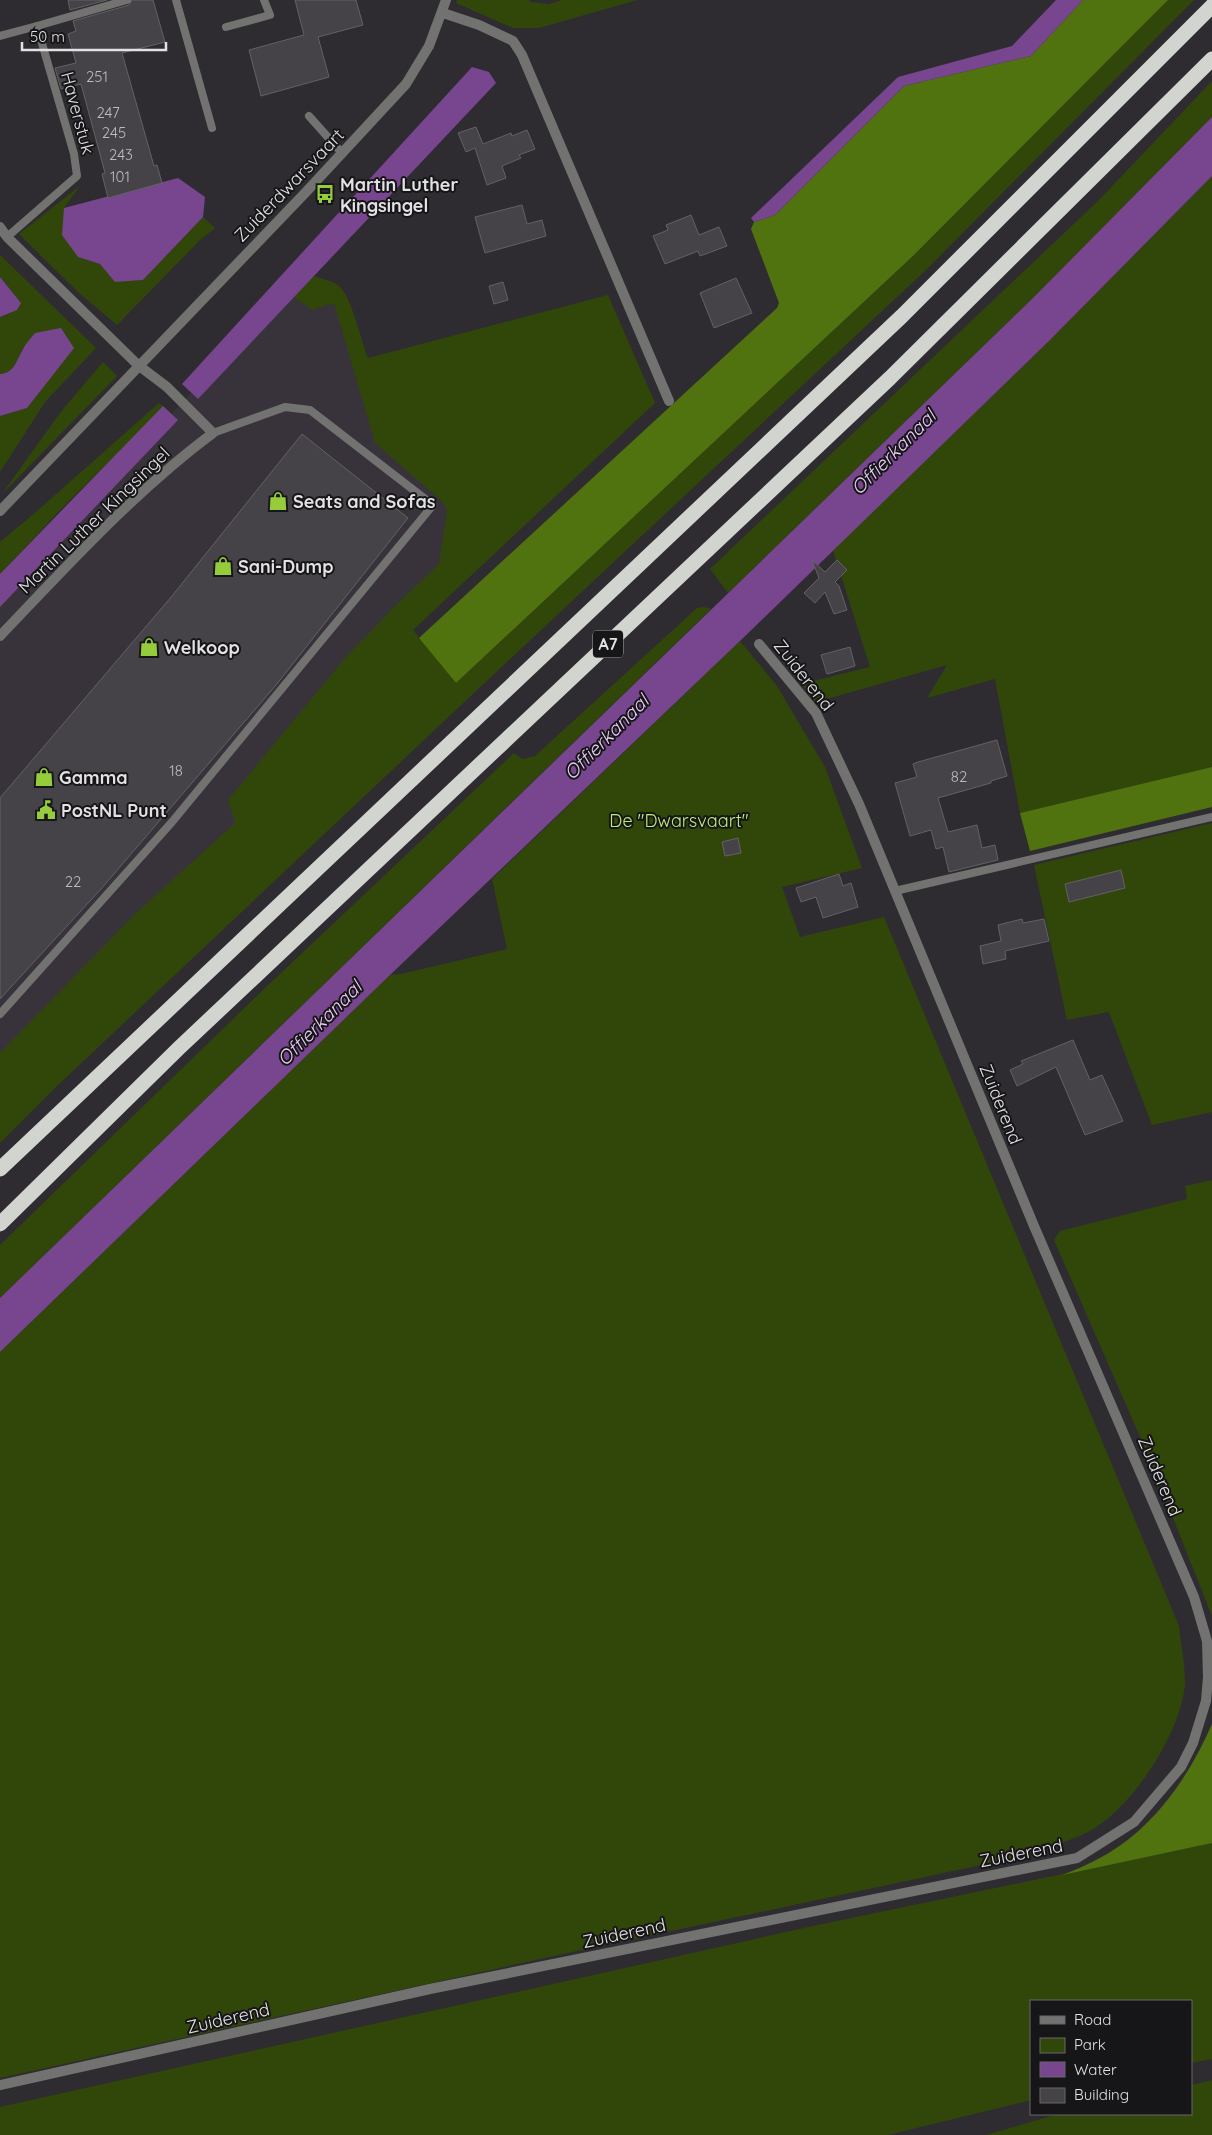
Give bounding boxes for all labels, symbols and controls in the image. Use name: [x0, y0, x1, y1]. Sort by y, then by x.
scale bar: [22, 20, 166, 52]
text: 50 m: [30, 27, 65, 46]
house number: 251: [86, 67, 108, 86]
street label: Haverstuk: [56, 69, 100, 157]
house number: 247: [96, 103, 120, 122]
house number: 245: [102, 123, 126, 142]
street label: Zuiderdwarsvaart: [229, 124, 349, 246]
house number: 243: [109, 145, 133, 164]
house number: 101: [110, 167, 130, 186]
place label: Martin Luther Kingsingel: [340, 173, 458, 217]
bus stop icon: Martin Luther Kingsingel: [314, 183, 336, 205]
water label: Offierkanaal: [845, 403, 942, 500]
street label: Martin Luther Kingsingel: [14, 442, 174, 598]
shop icon: Seats and Sofas: [267, 490, 289, 512]
place label: Seats and Sofas: [293, 490, 436, 513]
shop icon: Sani-Dump: [212, 555, 234, 577]
place label: Sani-Dump: [238, 555, 334, 578]
road number: A7: [593, 630, 623, 658]
street label: Zuiderend: [769, 635, 839, 715]
shop icon: Welkoop: [138, 636, 160, 658]
place label: Welkoop: [164, 636, 240, 659]
water label: Offierkanaal: [558, 688, 655, 785]
house number: 18: [169, 761, 183, 780]
shop icon: Gamma: [33, 766, 55, 788]
place label: Gamma: [59, 766, 128, 789]
house number: 82: [951, 767, 967, 786]
public building icon: PostNL Punt: [35, 799, 57, 821]
place label: PostNL Punt: [61, 799, 167, 822]
park label: De "Dwarsvaart": [609, 809, 749, 832]
house number: 22: [65, 872, 81, 891]
water label: Offierkanaal: [271, 974, 368, 1071]
street label: Zuiderend: [974, 1060, 1028, 1148]
street label: Zuiderend: [1133, 1433, 1187, 1519]
street label: Zuiderend: [977, 1834, 1065, 1872]
street label: Zuiderend: [580, 1913, 668, 1953]
street label: Zuiderend: [184, 1997, 272, 2039]
legend: [1030, 2000, 1192, 2115]
text: Road: [1074, 2010, 1111, 2029]
text: Park: [1074, 2035, 1106, 2054]
text: Water: [1074, 2060, 1117, 2079]
text: Building: [1074, 2085, 1129, 2104]

